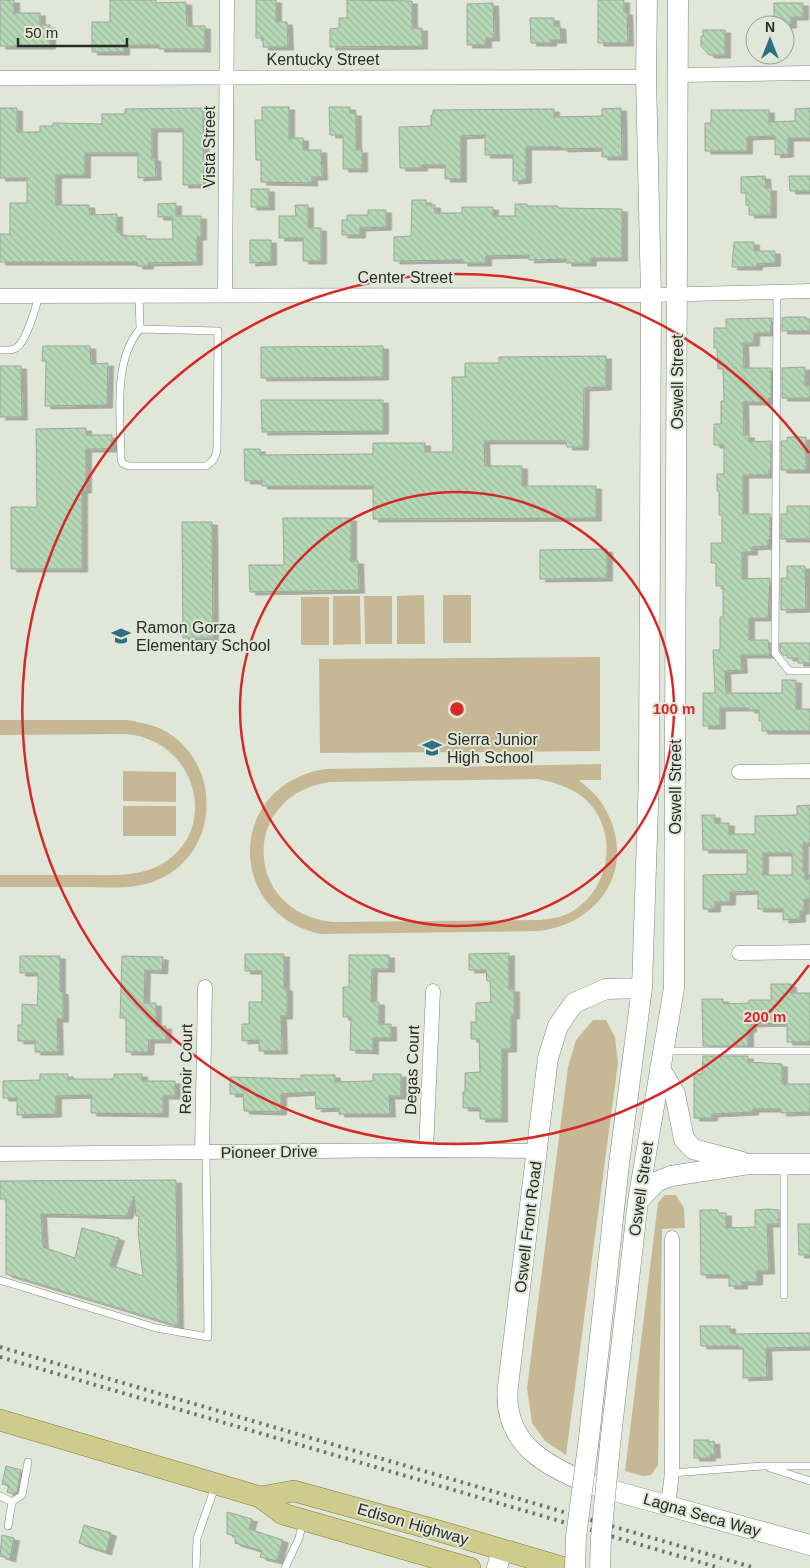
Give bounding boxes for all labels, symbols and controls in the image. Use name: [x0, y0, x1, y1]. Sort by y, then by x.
scale bar: [18, 15, 126, 47]
north arrow: [745, 15, 795, 65]
text: N: [765, 19, 775, 35]
text: 50 m: [25, 24, 58, 41]
street label: Kentucky Street: [267, 51, 380, 68]
street label: Vista Street: [201, 105, 218, 188]
street label: Center Street: [357, 269, 453, 286]
street label: Oswell Street: [669, 334, 686, 430]
place label: Ramon Gorza Elementary School: [136, 619, 270, 654]
school or university icon: Ramon Gorza Elementary School: [110, 625, 132, 647]
centre of rings: [448, 700, 466, 718]
text: 100 m: [653, 700, 695, 717]
place label: Sierra Junior High School: [447, 731, 538, 766]
school or university icon: Sierra Junior High School: [421, 737, 443, 759]
street label: Oswell Street: [667, 739, 684, 835]
text: 200 m: [744, 1008, 786, 1025]
street label: Renoir Court: [177, 1023, 195, 1114]
street label: Degas Court: [402, 1024, 422, 1115]
street label: Oswell Street: [626, 1140, 656, 1237]
street label: Pioneer Drive: [220, 1143, 318, 1161]
street label: Oswell Front Road: [511, 1160, 545, 1294]
street label: Lagna Seca Way: [641, 1490, 763, 1540]
street label: Edison Highway: [356, 1500, 470, 1548]

